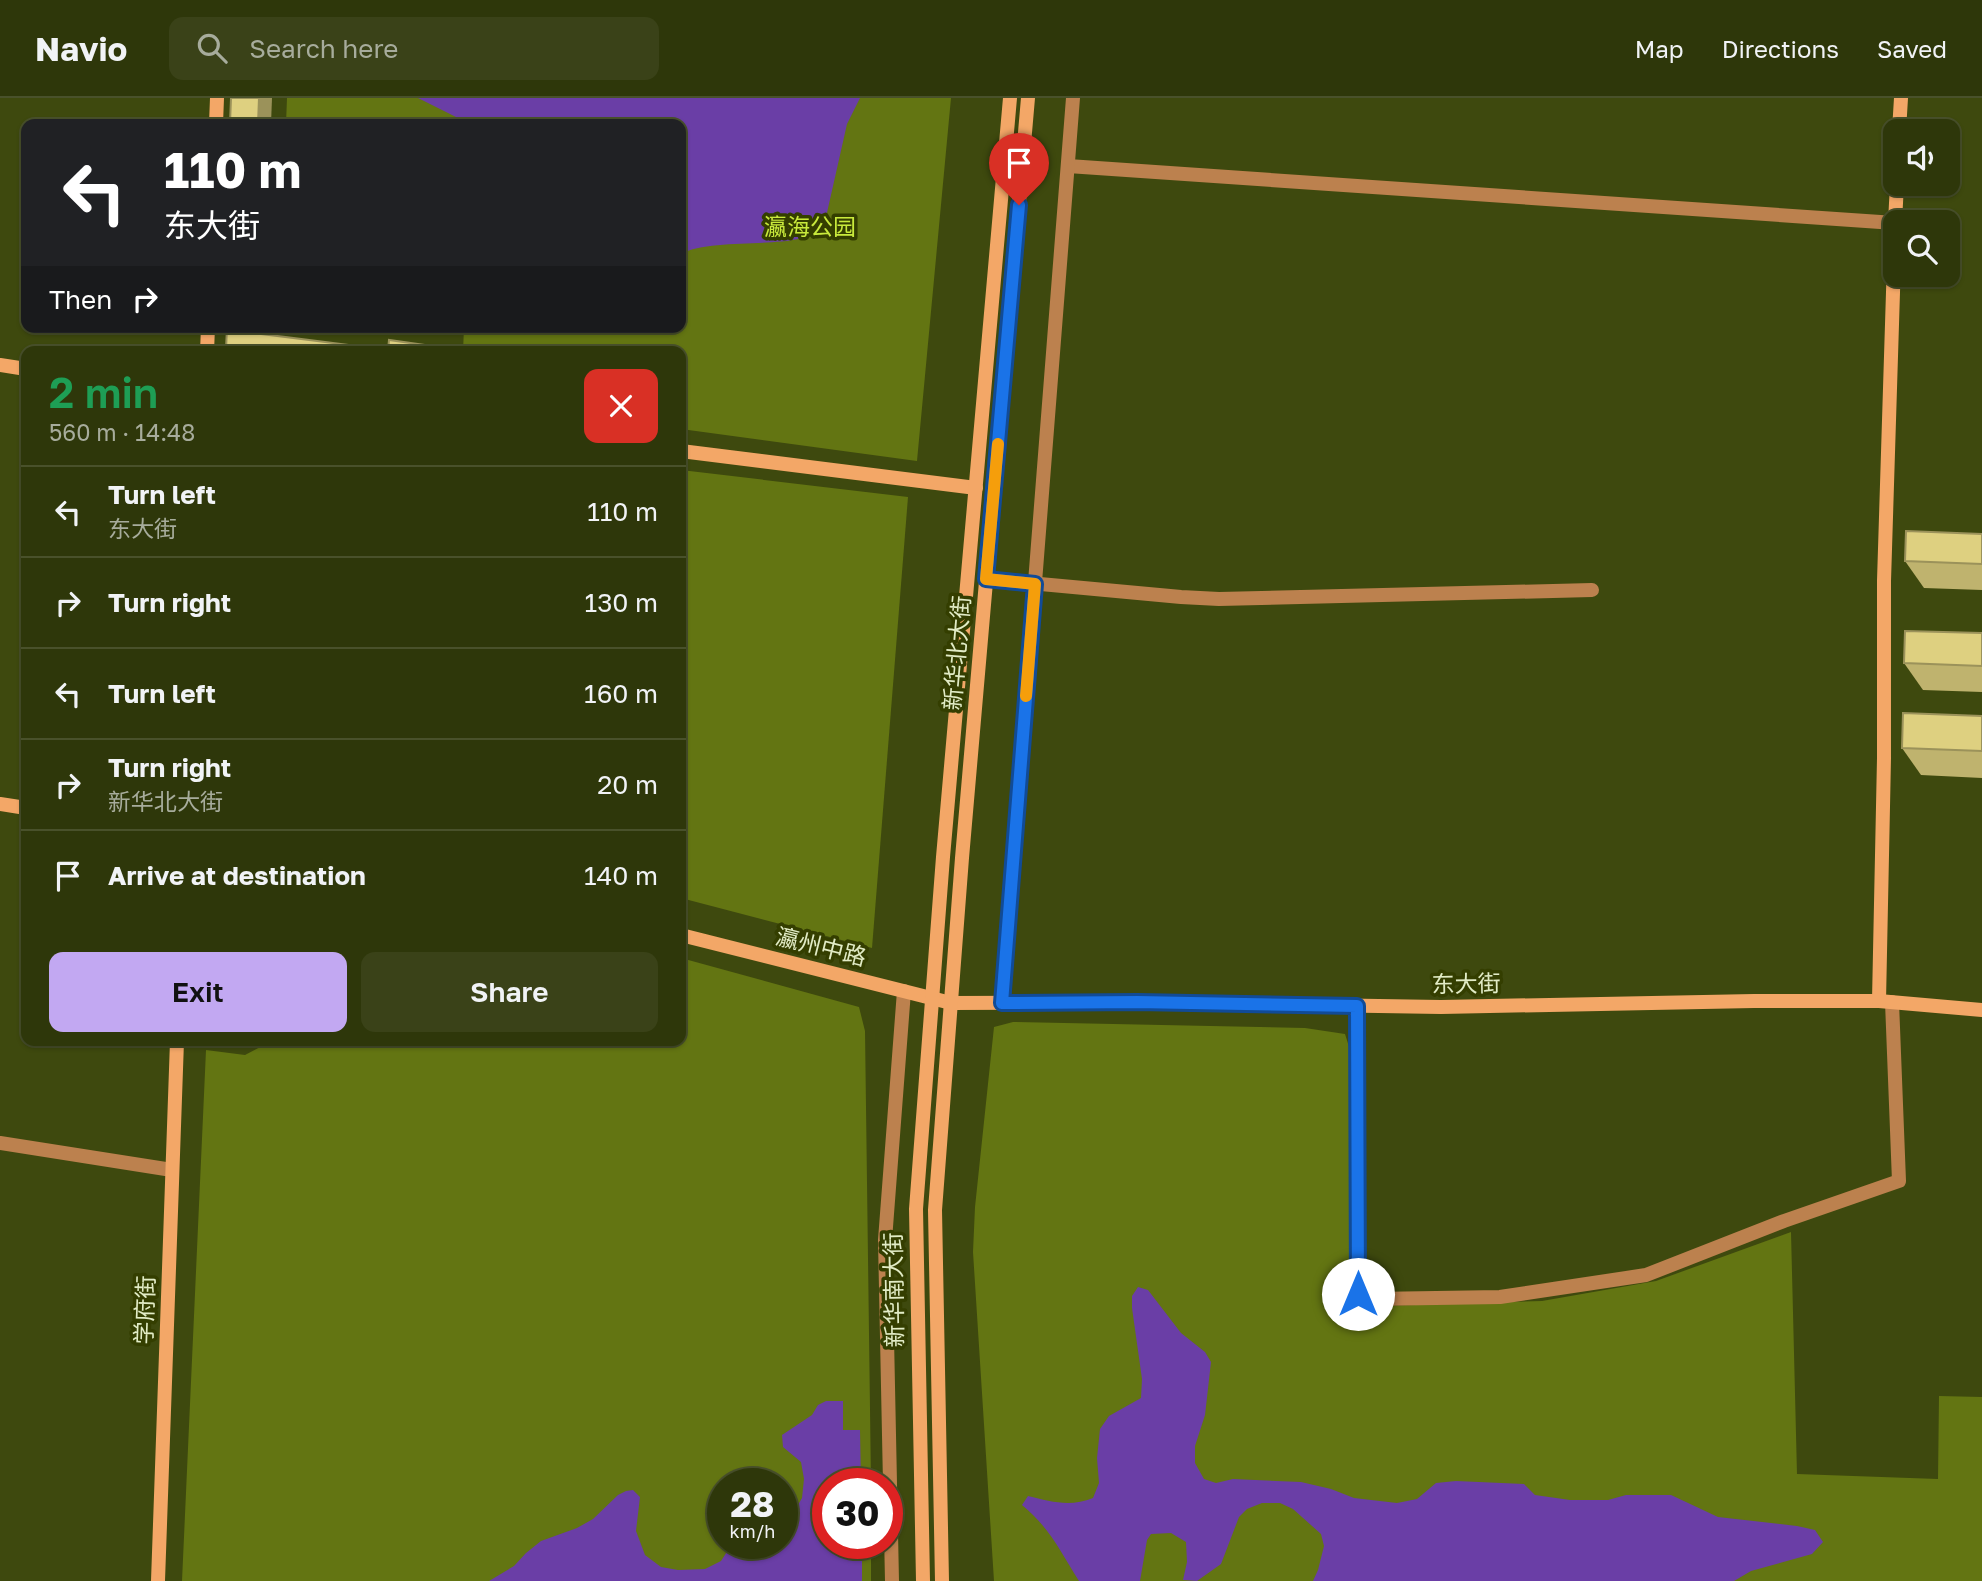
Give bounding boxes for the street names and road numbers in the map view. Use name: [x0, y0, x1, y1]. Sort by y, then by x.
street label: 新华北大街: [937, 594, 975, 711]
street label: 瀛州中路: [773, 921, 869, 971]
street label: 东大街: [1431, 968, 1501, 998]
street label: 新华南大街: [878, 1232, 908, 1348]
street label: 学府街: [129, 1275, 159, 1345]

